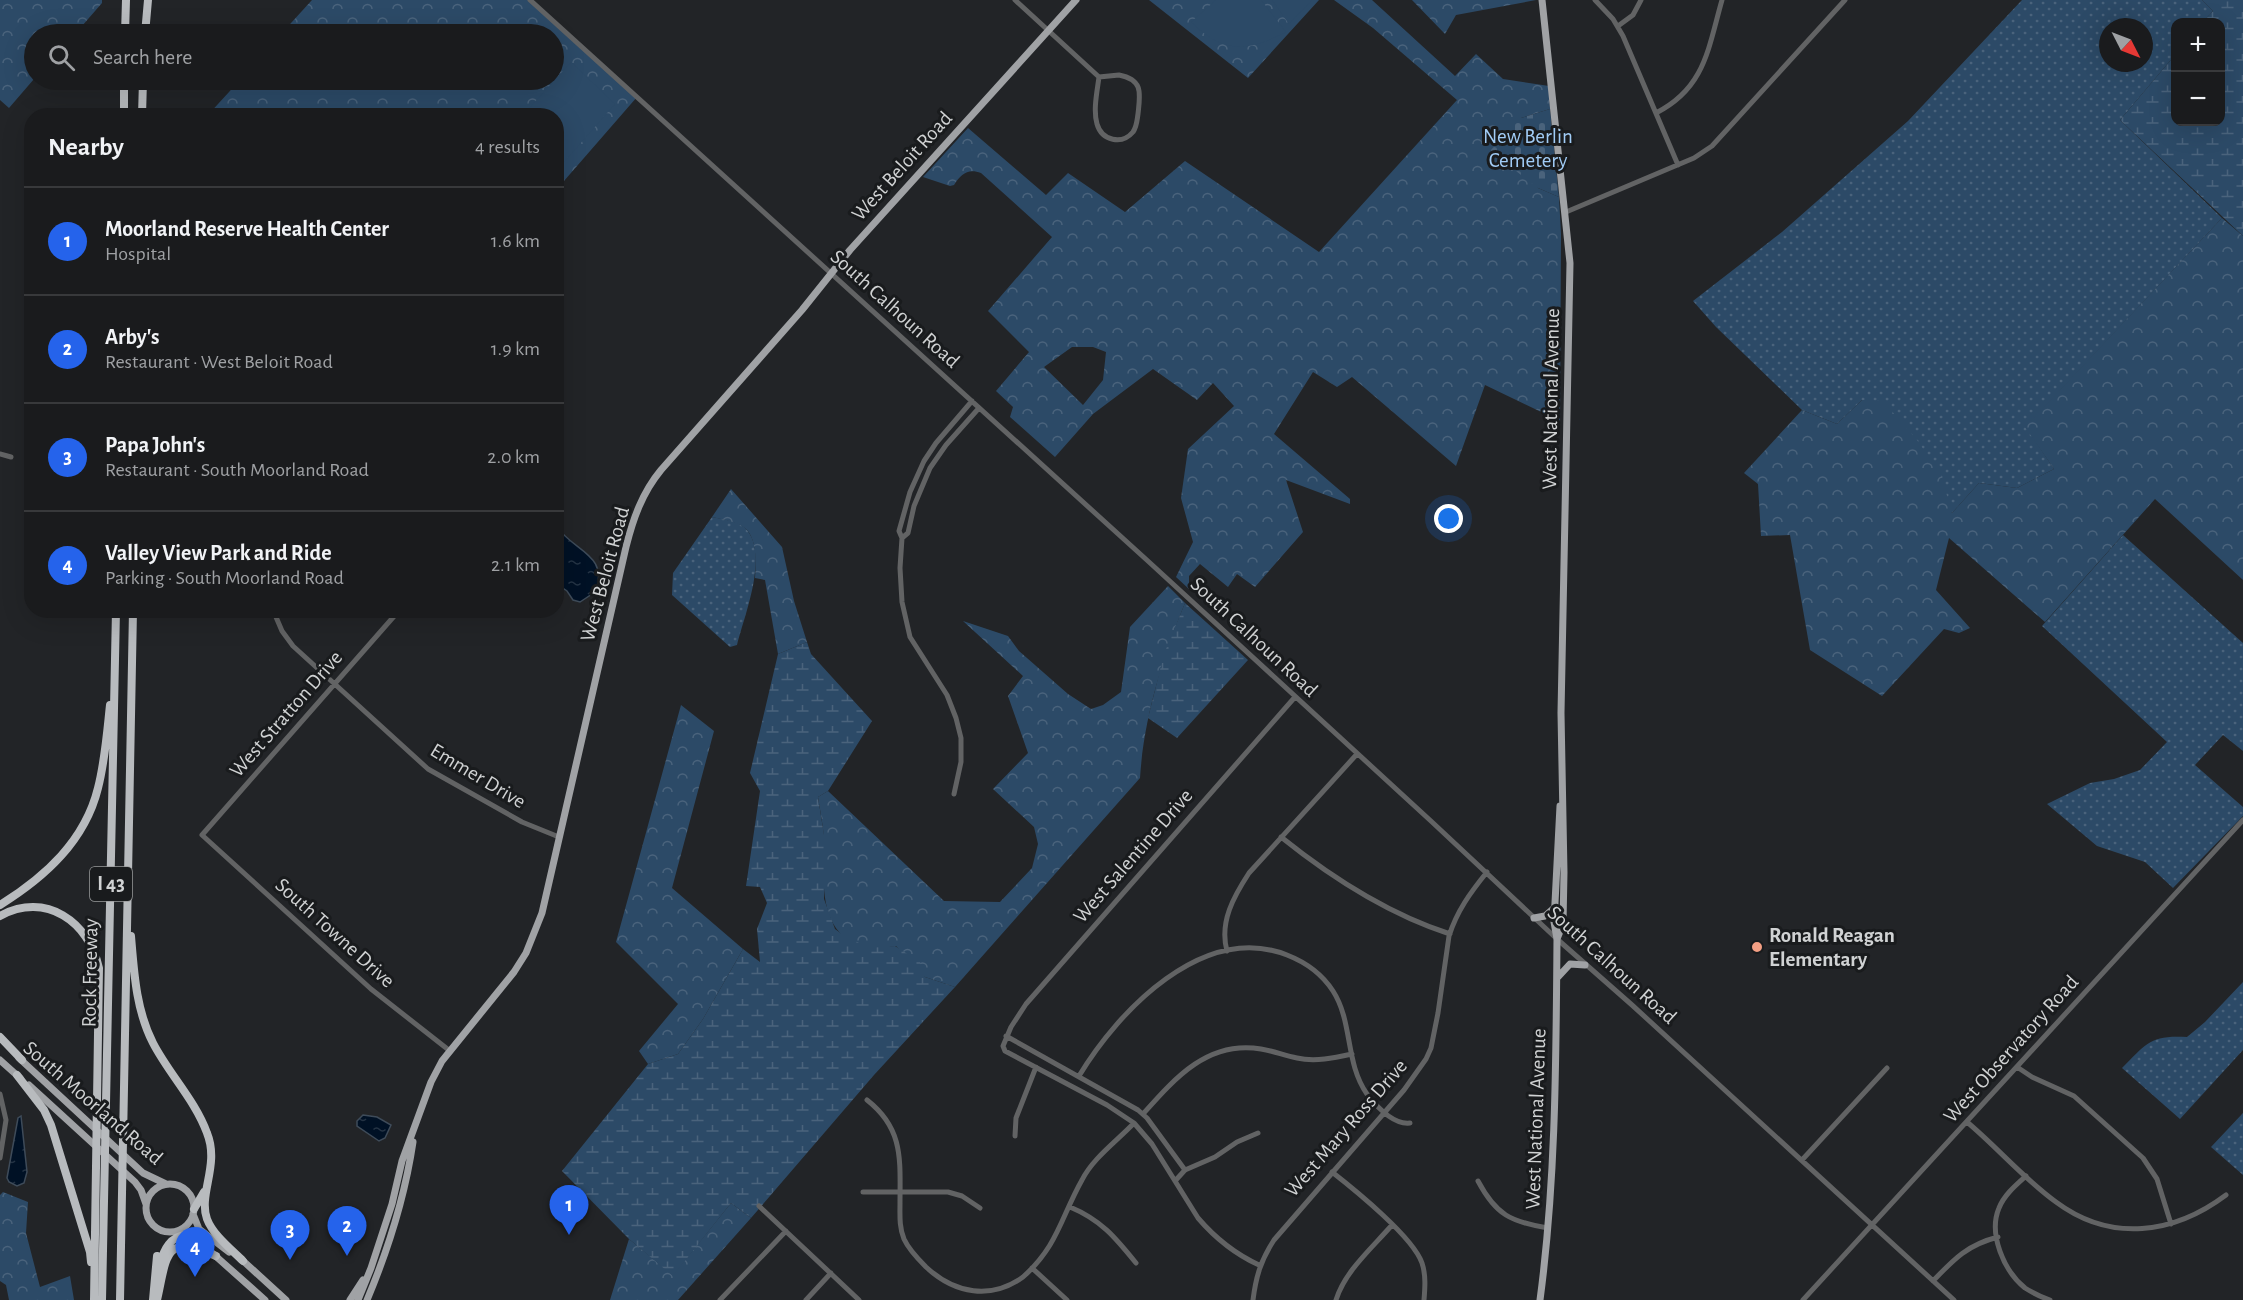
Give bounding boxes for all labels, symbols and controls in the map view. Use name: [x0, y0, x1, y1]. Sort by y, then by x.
north arrow: [2099, 18, 2153, 72]
map controls: [2171, 18, 2225, 126]
button: +: [2171, 18, 2225, 72]
search box: [24, 24, 564, 90]
icon: search: [45, 41, 78, 74]
text: Search here: [93, 46, 192, 68]
button: −: [2171, 72, 2225, 126]
street label: West Beloit Road: [848, 107, 956, 225]
park label: New Berlin Cemetery: [1483, 126, 1573, 171]
text: Nearby: [48, 134, 124, 160]
text: 4 results: [475, 137, 540, 157]
text: Moorland Reserve Health Center: [105, 218, 389, 240]
text: 1: [64, 231, 71, 251]
text: 1.6 km: [491, 231, 540, 251]
text: Hospital: [105, 244, 171, 264]
street label: South Calhoun Road: [827, 246, 963, 372]
street label: West National Avenue: [1539, 308, 1563, 490]
text: Arby's: [105, 326, 159, 348]
text: 2: [63, 339, 72, 359]
text: 1.9 km: [491, 339, 540, 359]
text: Restaurant · West Beloit Road: [105, 352, 333, 372]
text: Papa John's: [105, 434, 205, 456]
text: 3: [63, 447, 72, 467]
text: 2.0 km: [487, 447, 540, 467]
text: Restaurant · South Moorland Road: [105, 460, 369, 480]
street label: West Beloit Road: [577, 504, 633, 644]
your location: [1434, 504, 1463, 533]
text: Valley View Park and Ride: [105, 542, 332, 564]
text: 4: [62, 555, 73, 575]
text: 2.1 km: [491, 555, 540, 575]
text: Parking · South Moorland Road: [105, 568, 344, 588]
street label: South Calhoun Road: [1186, 573, 1322, 701]
street label: West Stratton Drive: [226, 647, 346, 781]
street label: Emmer Drive: [427, 739, 529, 813]
street label: West Salentine Drive: [1069, 785, 1197, 927]
road number: I 43: [90, 867, 132, 901]
street label: South Towne Drive: [271, 874, 399, 992]
street label: South Calhoun Road: [1544, 902, 1680, 1028]
street label: Rock Freeway: [79, 918, 101, 1028]
place label: Ronald Reagan Elementary: [1769, 925, 1895, 970]
marker: Ronald Reagan Elementary: [1750, 940, 1764, 954]
street label: West Observatory Road: [1940, 971, 2082, 1127]
street label: West National Avenue: [1522, 1028, 1550, 1210]
street label: South Moorland Road: [19, 1037, 167, 1169]
street label: West Mary Ross Drive: [1281, 1055, 1411, 1201]
pin: 1: [550, 1186, 588, 1235]
pin: 2: [328, 1206, 366, 1256]
pin: 3: [270, 1210, 310, 1260]
pin: 4: [176, 1228, 214, 1277]

